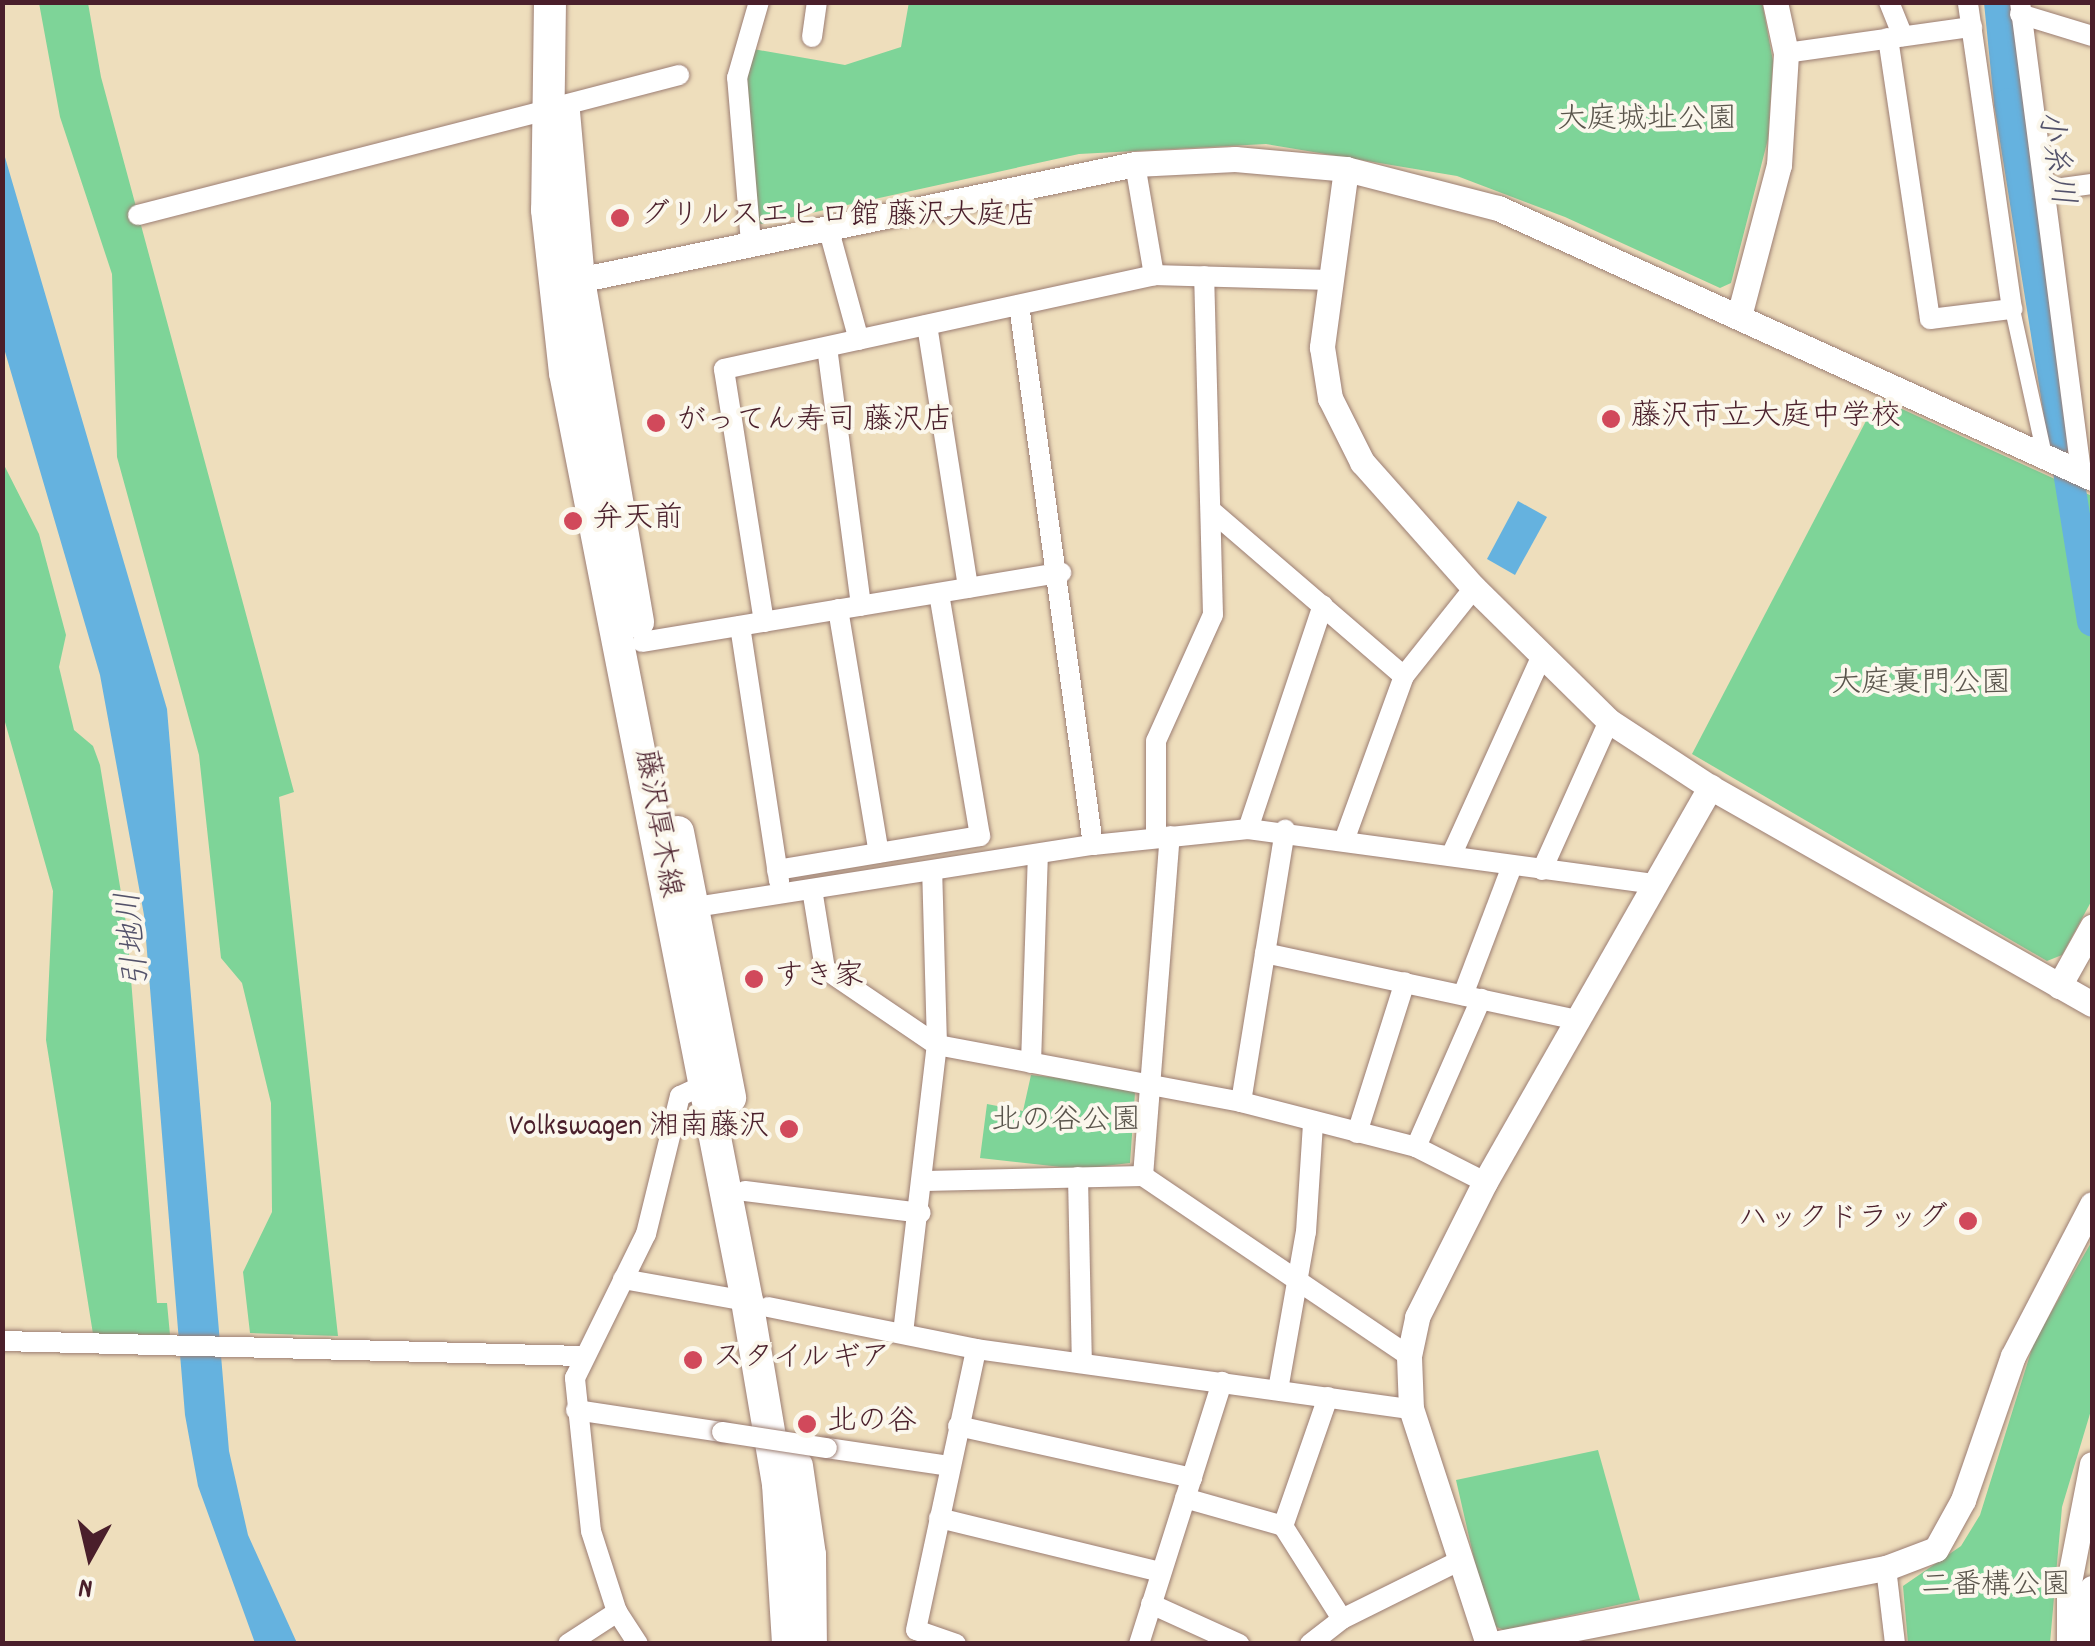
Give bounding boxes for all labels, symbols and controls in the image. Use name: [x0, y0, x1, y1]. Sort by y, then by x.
park label: 大庭城址公園: [1557, 104, 1737, 140]
water label: 小糸川: [2027, 108, 2079, 208]
place label: グリルスエヒロ館 藤沢大庭店: [640, 200, 1037, 236]
marker: グリルスエヒロ館 藤沢大庭店: [609, 207, 631, 229]
place label: 藤沢市立大庭中学校: [1631, 401, 1901, 437]
place label: がってん寿司 藤沢店: [676, 405, 953, 441]
marker: 藤沢市立大庭中学校: [1600, 408, 1622, 430]
marker: がってん寿司 藤沢店: [645, 412, 667, 434]
place label: 弁天前: [593, 503, 683, 539]
marker: 弁天前: [562, 510, 584, 532]
park label: 大庭裏門公園: [1831, 668, 2011, 704]
street label: 藤沢厚木線: [624, 747, 686, 901]
water label: 引地川: [112, 889, 160, 989]
place label: すき家: [774, 961, 864, 997]
marker: すき家: [743, 968, 765, 990]
park label: 北の谷公園: [991, 1105, 1141, 1141]
place label: Volkswagen 湘南藤沢: [509, 1111, 769, 1147]
marker: Volkswagen 湘南藤沢: [778, 1118, 800, 1140]
place label: ハックドラッグ: [1738, 1203, 1948, 1239]
marker: ハックドラッグ: [1957, 1210, 1979, 1232]
place label: スタイルギア: [713, 1342, 893, 1378]
marker: スタイルギア: [682, 1349, 704, 1371]
place label: 北の谷: [827, 1406, 917, 1442]
marker: 北の谷: [796, 1413, 818, 1435]
north arrow: [40, 1506, 140, 1606]
text: N: [76, 1565, 95, 1606]
park label: 二番構公園: [1921, 1570, 2071, 1606]

